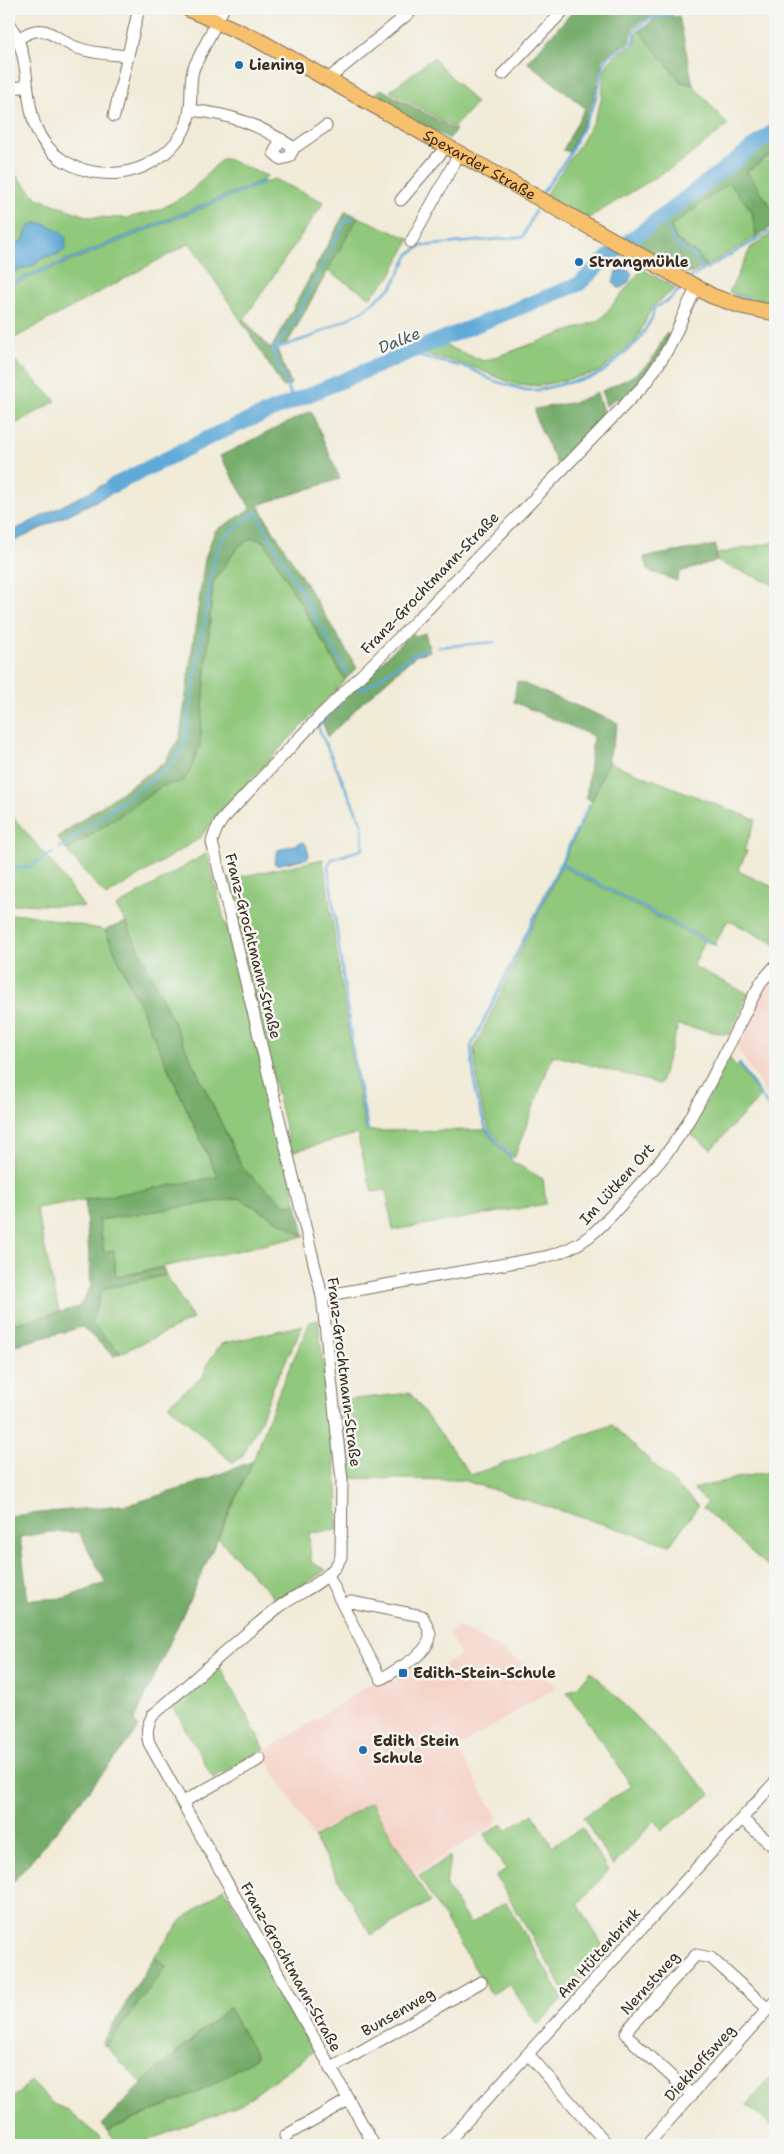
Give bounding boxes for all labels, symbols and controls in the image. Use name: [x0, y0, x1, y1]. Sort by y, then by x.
place label: Liening: [249, 55, 305, 75]
marker: Liening: [233, 59, 245, 71]
street label: Spexarder Straße: [420, 125, 540, 205]
place label: Strangmühle: [589, 252, 689, 272]
marker: Strangmühle: [573, 256, 585, 268]
water label: Dalke: [375, 323, 423, 358]
street label: Franz-Grochtmann-Straße: [357, 507, 503, 659]
street label: Franz-Grochtmann-Straße: [220, 851, 286, 1041]
street label: Im Lütken Ort: [575, 1139, 659, 1229]
street label: Franz-Grochtmann-Straße: [322, 1276, 366, 1468]
place label: Edith-Stein-Schule: [413, 1663, 556, 1683]
marker: Edith-Stein-Schule: [397, 1667, 409, 1679]
place label: Edith Stein Schule: [373, 1731, 459, 1768]
marker: Edith Stein Schule: [357, 1744, 369, 1756]
street label: Franz-Grochtmann-Straße: [236, 1879, 346, 2055]
street label: Am Hüttenbrink: [553, 1903, 645, 2003]
street label: Nernstweg: [616, 1947, 684, 2019]
street label: Bunsenweg: [358, 1983, 438, 2041]
street label: Diekhoffsweg: [660, 2020, 740, 2106]

